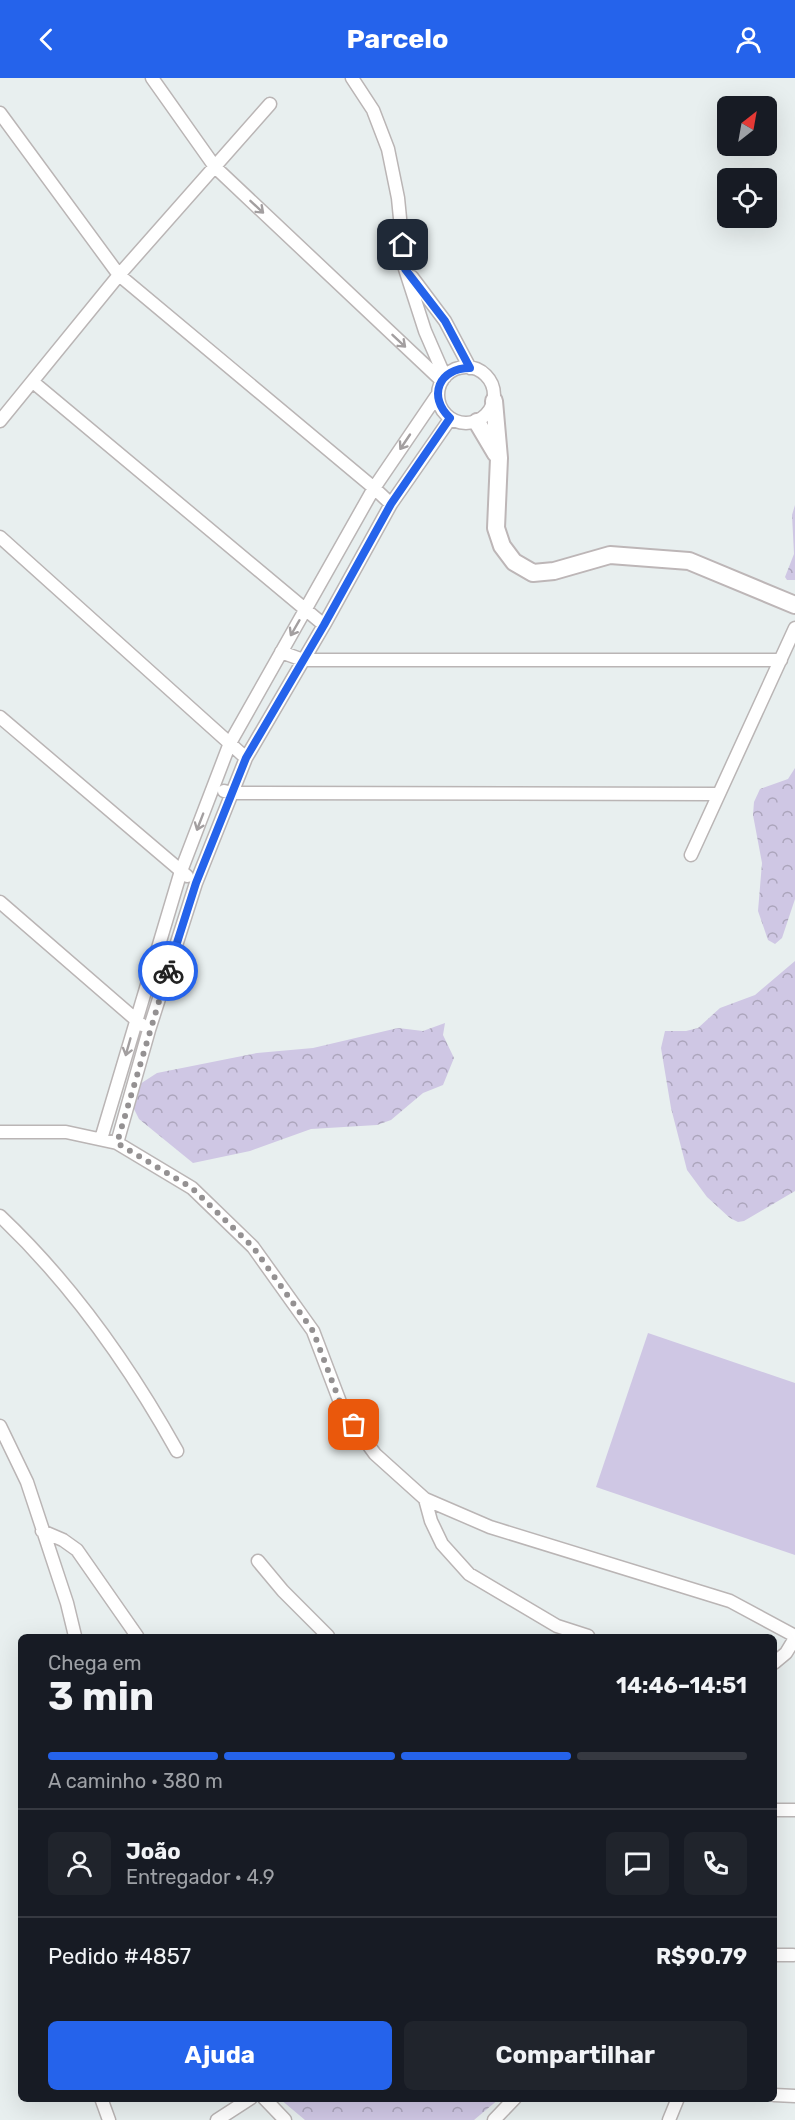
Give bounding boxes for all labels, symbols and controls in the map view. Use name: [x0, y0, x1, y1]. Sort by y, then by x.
icon: back: [30, 23, 63, 56]
text: Parcelo: [346, 23, 449, 55]
icon: person: [732, 23, 765, 56]
north arrow: [717, 96, 777, 156]
map controls: [717, 96, 777, 228]
button: locate: [717, 168, 777, 228]
one-way arrow: [250, 200, 265, 214]
pin: [377, 219, 428, 270]
icon: home: [386, 228, 419, 261]
one-way arrow: [392, 333, 407, 348]
one-way arrow: [399, 434, 411, 450]
one-way arrow: [289, 619, 301, 636]
one-way arrow: [194, 812, 205, 830]
courier: [138, 941, 198, 1001]
icon: bike: [152, 955, 185, 988]
one-way arrow: [122, 1037, 133, 1056]
pin: [328, 1399, 379, 1450]
icon: bag: [337, 1408, 370, 1441]
text: Chega em: [48, 1651, 142, 1675]
text: 14:46–14:51: [616, 1672, 747, 1699]
text: 3 min: [48, 1674, 154, 1720]
text: A caminho · 380 m: [48, 1769, 223, 1793]
button: person: [48, 1832, 111, 1895]
button: chat: [606, 1832, 669, 1895]
button: phone: [684, 1832, 747, 1895]
text: João: [126, 1838, 181, 1865]
text: Entregador · 4.9: [126, 1865, 275, 1889]
text: Pedido #4857: [48, 1943, 191, 1970]
text: R$90.79: [656, 1943, 747, 1970]
button: Ajuda: [48, 2021, 392, 2090]
button: Compartilhar: [404, 2021, 747, 2090]

